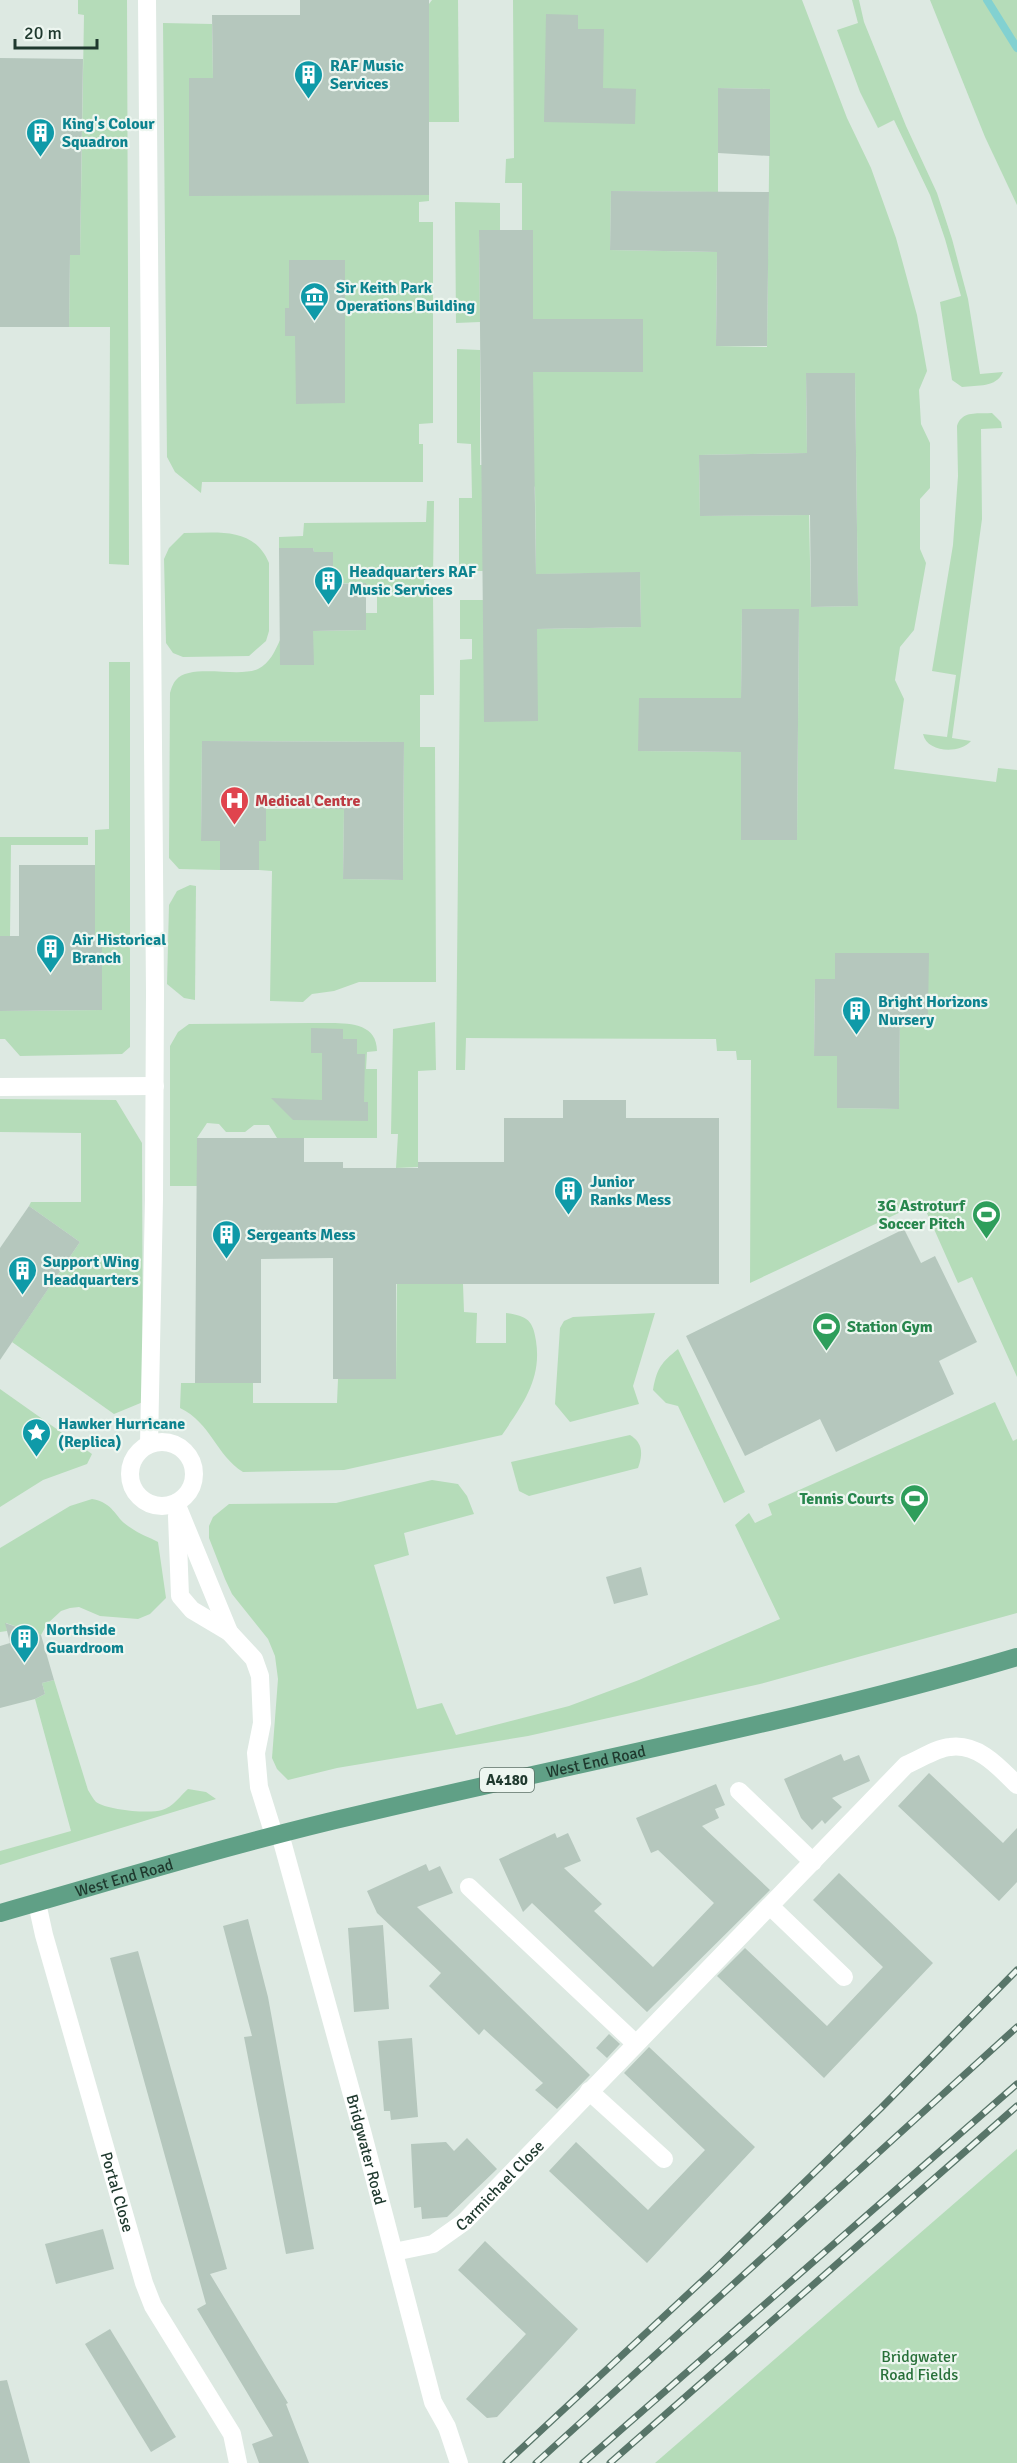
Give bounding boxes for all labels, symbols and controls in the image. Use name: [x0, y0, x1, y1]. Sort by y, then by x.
scale bar: [15, 12, 98, 50]
text: 20 m: [24, 22, 62, 44]
place label: RAF Music Services: [330, 56, 404, 94]
building icon: RAF Music Services: [293, 58, 325, 100]
place label: King's Colour Squadron: [62, 114, 155, 152]
building icon: King's Colour Squadron: [25, 116, 57, 158]
place label: Sir Keith Park Operations Building: [336, 278, 475, 316]
museum icon: Sir Keith Park Operations Building: [299, 280, 331, 322]
place label: Headquarters RAF Music Services: [349, 562, 477, 600]
building icon: Headquarters RAF Music Services: [312, 564, 344, 606]
hospital icon: Medical Centre: [218, 784, 250, 826]
place label: Medical Centre: [255, 791, 360, 811]
place label: Air Historical Branch: [72, 930, 166, 968]
building icon: Air Historical Branch: [35, 932, 67, 974]
place label: Bright Horizons Nursery: [878, 992, 988, 1030]
building icon: Bright Horizons Nursery: [841, 994, 873, 1036]
place label: Junior Ranks Mess: [590, 1172, 671, 1210]
building icon: Junior Ranks Mess: [553, 1174, 585, 1216]
place label: 3G Astroturf Soccer Pitch: [877, 1196, 966, 1234]
sports icon: 3G Astroturf Soccer Pitch: [970, 1198, 1002, 1240]
building icon: Sergeants Mess: [210, 1218, 242, 1260]
place label: Sergeants Mess: [247, 1225, 356, 1245]
place label: Support Wing Headquarters: [43, 1252, 140, 1290]
building icon: Support Wing Headquarters: [6, 1254, 38, 1296]
sports icon: Station Gym: [810, 1310, 842, 1352]
place label: Station Gym: [847, 1317, 933, 1337]
place label: Hawker Hurricane (Replica): [58, 1414, 185, 1452]
place icon: Hawker Hurricane (Replica): [21, 1416, 53, 1458]
sports icon: Tennis Courts: [899, 1482, 931, 1524]
place label: Tennis Courts: [800, 1489, 894, 1509]
place label: Northside Guardroom: [46, 1620, 124, 1658]
building icon: Northside Guardroom: [9, 1622, 41, 1664]
street label: West End Road: [544, 1741, 648, 1783]
road number: A4180: [480, 1768, 534, 1792]
street label: West End Road: [73, 1855, 176, 1902]
street label: Bridgwater Road: [341, 2092, 390, 2207]
street label: Carmichael Close: [452, 2136, 549, 2236]
street label: Portal Close: [96, 2150, 138, 2235]
park label: Bridgwater Road Fields: [880, 2347, 958, 2385]

